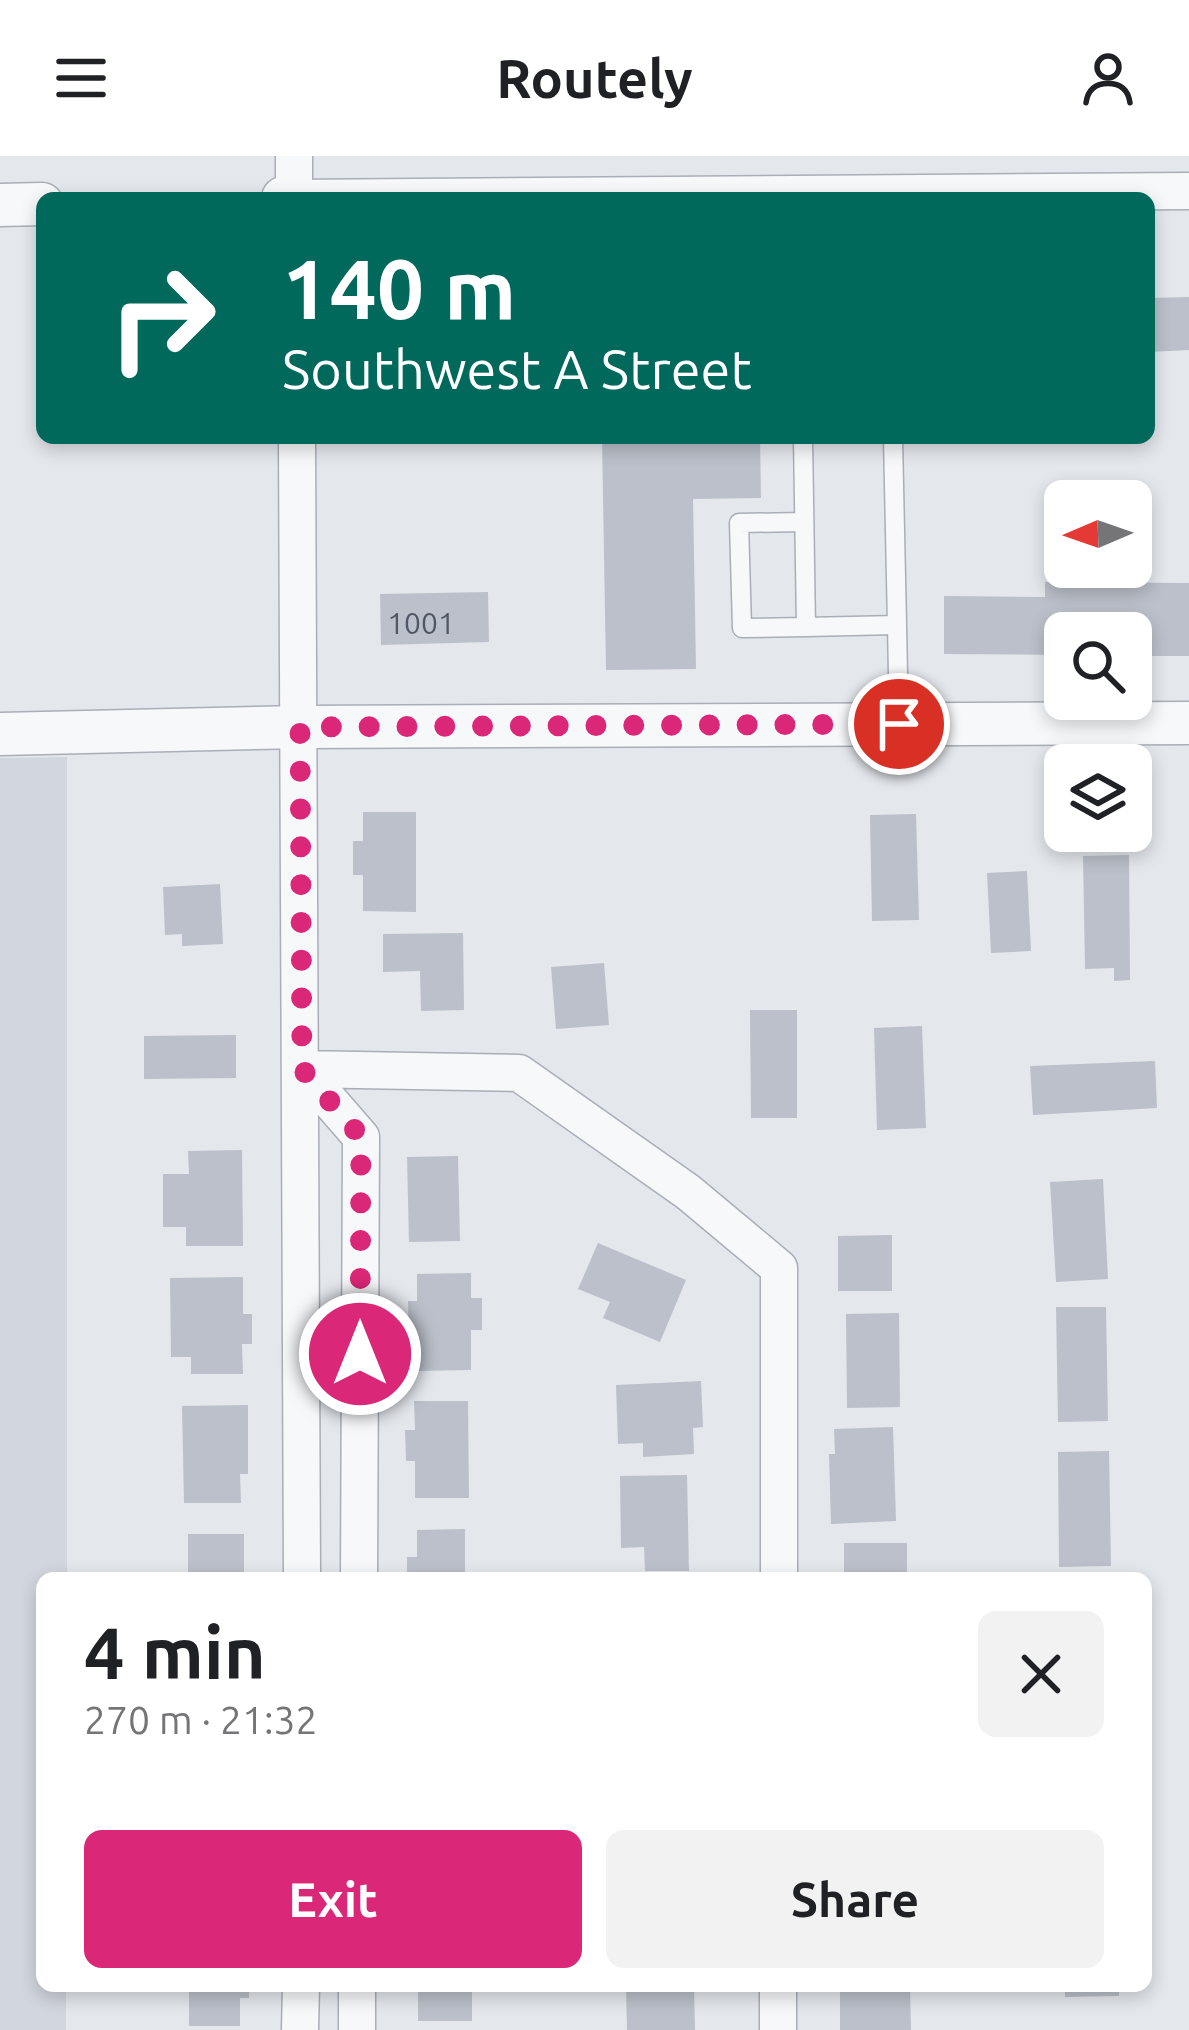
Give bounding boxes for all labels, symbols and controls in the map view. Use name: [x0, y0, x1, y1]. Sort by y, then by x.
icon: menu: [48, 45, 114, 111]
icon: person: [1075, 45, 1141, 111]
text: Routely: [496, 48, 693, 108]
icon: right: [84, 240, 240, 396]
text: 140 m: [282, 241, 516, 335]
text: Southwest A Street: [282, 339, 752, 399]
north arrow: [1044, 480, 1152, 588]
map controls: [1044, 480, 1152, 852]
house number: 1001: [387, 606, 455, 640]
button: search: [1044, 612, 1152, 720]
pin: [848, 673, 950, 775]
icon: arrive: [866, 691, 932, 757]
button: layers: [1044, 744, 1152, 852]
position arrow: [297, 1291, 423, 1417]
button: close: [978, 1611, 1104, 1737]
text: 4 min: [84, 1612, 266, 1693]
text: 270 m · 21:32: [84, 1698, 318, 1741]
button: Exit: [84, 1830, 582, 1968]
button: Share: [606, 1830, 1104, 1968]

